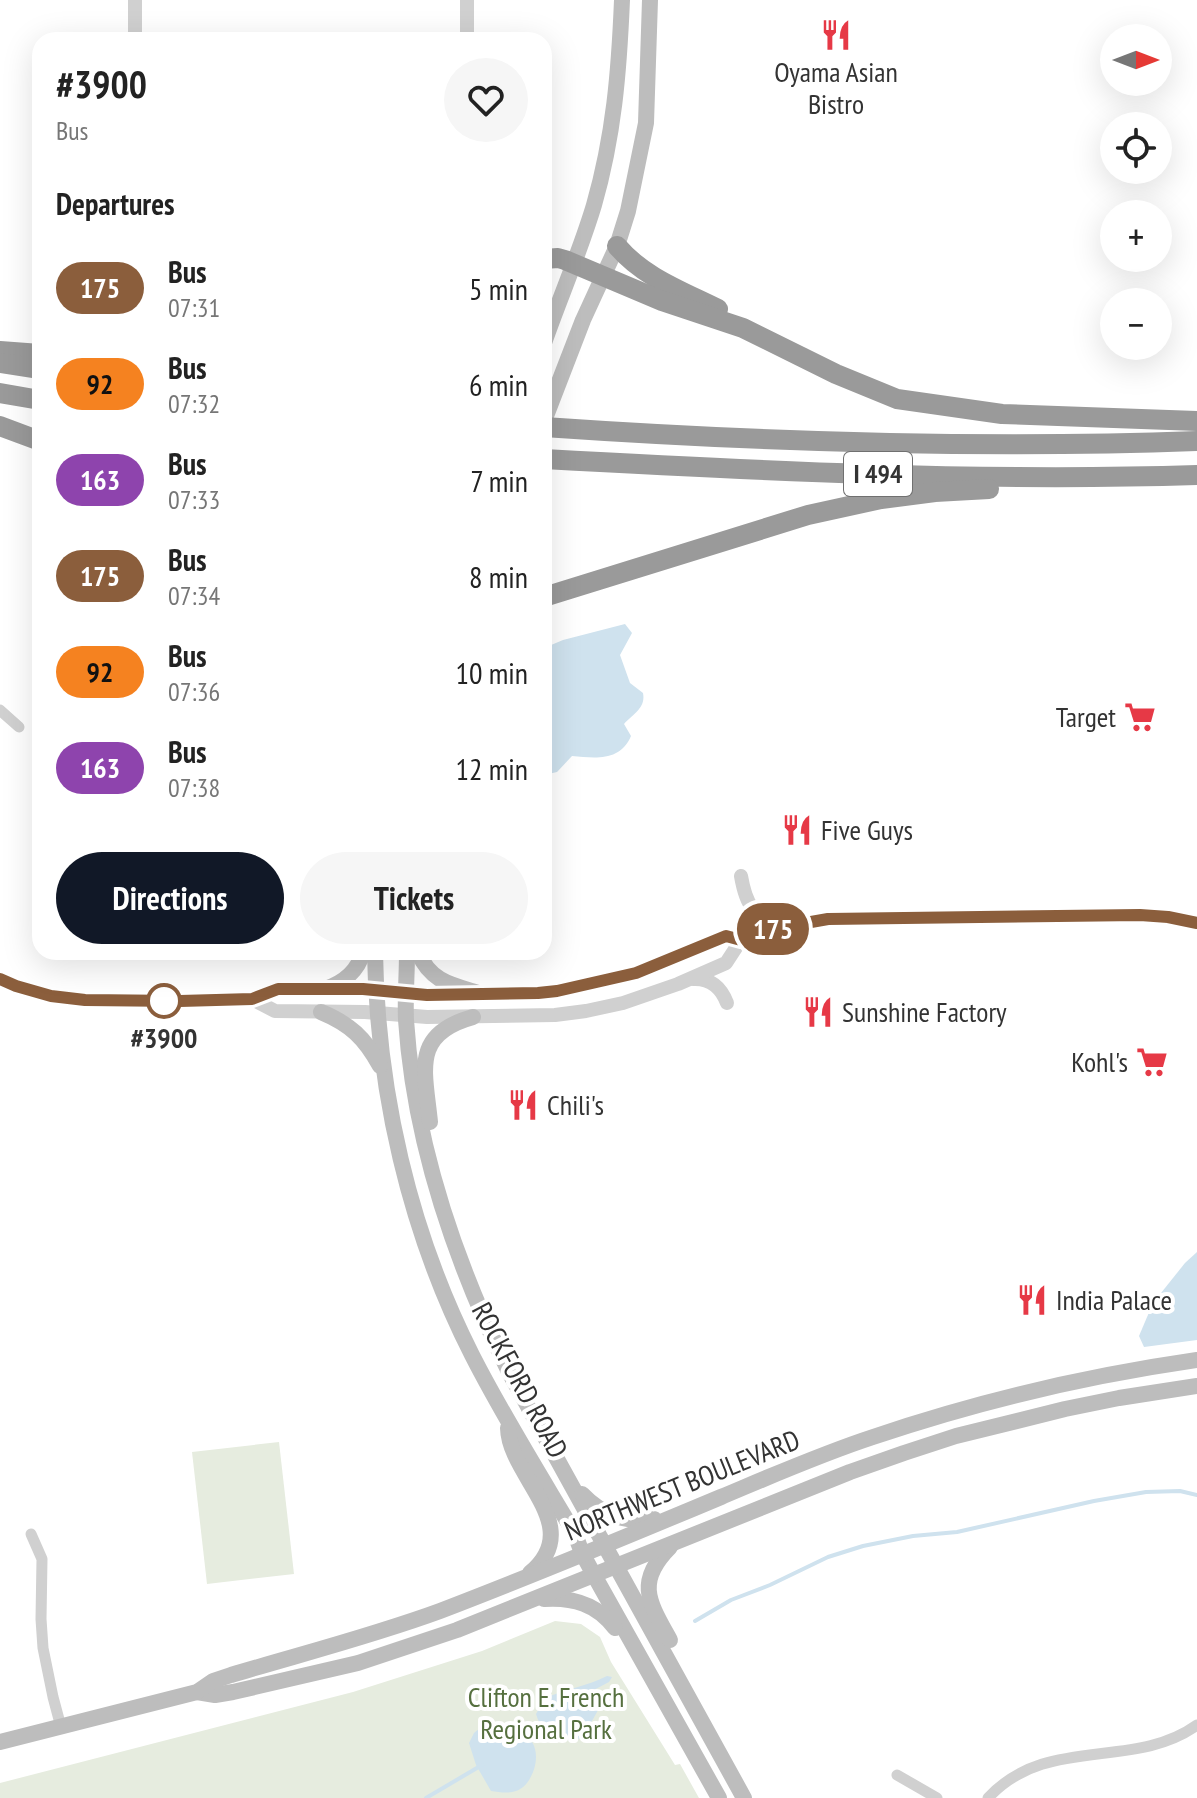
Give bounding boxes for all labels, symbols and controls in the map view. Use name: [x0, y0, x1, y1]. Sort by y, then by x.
restaurant icon: Oyama Asian Bistro: [819, 18, 853, 52]
north arrow: [1100, 24, 1172, 96]
map controls: [1100, 24, 1172, 360]
place label: Oyama Asian Bistro: [774, 53, 898, 122]
button: heart: [444, 58, 528, 142]
text: #3900: [56, 59, 147, 108]
button: locate: [1100, 112, 1172, 184]
text: Bus: [56, 114, 88, 147]
text: Departures: [56, 184, 174, 223]
button: +: [1100, 200, 1172, 272]
text: Bus: [168, 252, 207, 291]
text: 175: [80, 269, 120, 306]
text: 5 min: [469, 269, 528, 308]
button: −: [1100, 288, 1172, 360]
text: 07:31: [168, 291, 220, 324]
text: Bus: [168, 348, 207, 387]
text: 92: [87, 365, 113, 402]
text: 6 min: [469, 365, 528, 404]
text: 07:32: [168, 387, 220, 420]
text: Bus: [168, 444, 207, 483]
road number: I 494: [844, 452, 912, 496]
text: 163: [80, 461, 120, 498]
text: 7 min: [470, 461, 528, 500]
text: 07:33: [168, 483, 220, 516]
text: Bus: [168, 540, 207, 579]
text: 175: [80, 557, 120, 594]
text: 8 min: [469, 557, 528, 596]
text: 07:34: [168, 579, 220, 612]
text: Bus: [168, 636, 207, 675]
text: 92: [87, 653, 113, 690]
text: 10 min: [455, 653, 528, 692]
text: 07:36: [168, 675, 220, 708]
place label: Target: [1056, 698, 1116, 735]
supermarket icon: Target: [1123, 700, 1157, 734]
text: Bus: [168, 732, 207, 771]
text: 163: [80, 749, 120, 786]
text: 12 min: [455, 749, 528, 788]
text: 07:38: [168, 771, 220, 804]
place label: Five Guys: [821, 811, 913, 848]
restaurant icon: Five Guys: [780, 813, 814, 847]
button: Directions: [56, 852, 284, 944]
button: Tickets: [300, 852, 528, 944]
line badge: 175: [727, 903, 819, 955]
text: 175: [753, 910, 793, 947]
marker: #3900: [147, 984, 181, 1018]
place label: Sunshine Factory: [842, 993, 1007, 1030]
restaurant icon: Sunshine Factory: [801, 995, 835, 1029]
place label: #3900: [131, 1019, 197, 1056]
place label: Kohl's: [1071, 1043, 1128, 1080]
supermarket icon: Kohl's: [1135, 1045, 1169, 1079]
place label: Chili's: [547, 1086, 604, 1123]
restaurant icon: Chili's: [506, 1088, 540, 1122]
place label: India Palace: [1056, 1281, 1172, 1318]
restaurant icon: India Palace: [1015, 1283, 1049, 1317]
street label: ROCKFORD ROAD: [464, 1296, 577, 1464]
street label: NORTHWEST BOULEVARD: [559, 1420, 805, 1549]
park label: Clifton E. French Regional Park: [468, 1678, 624, 1747]

